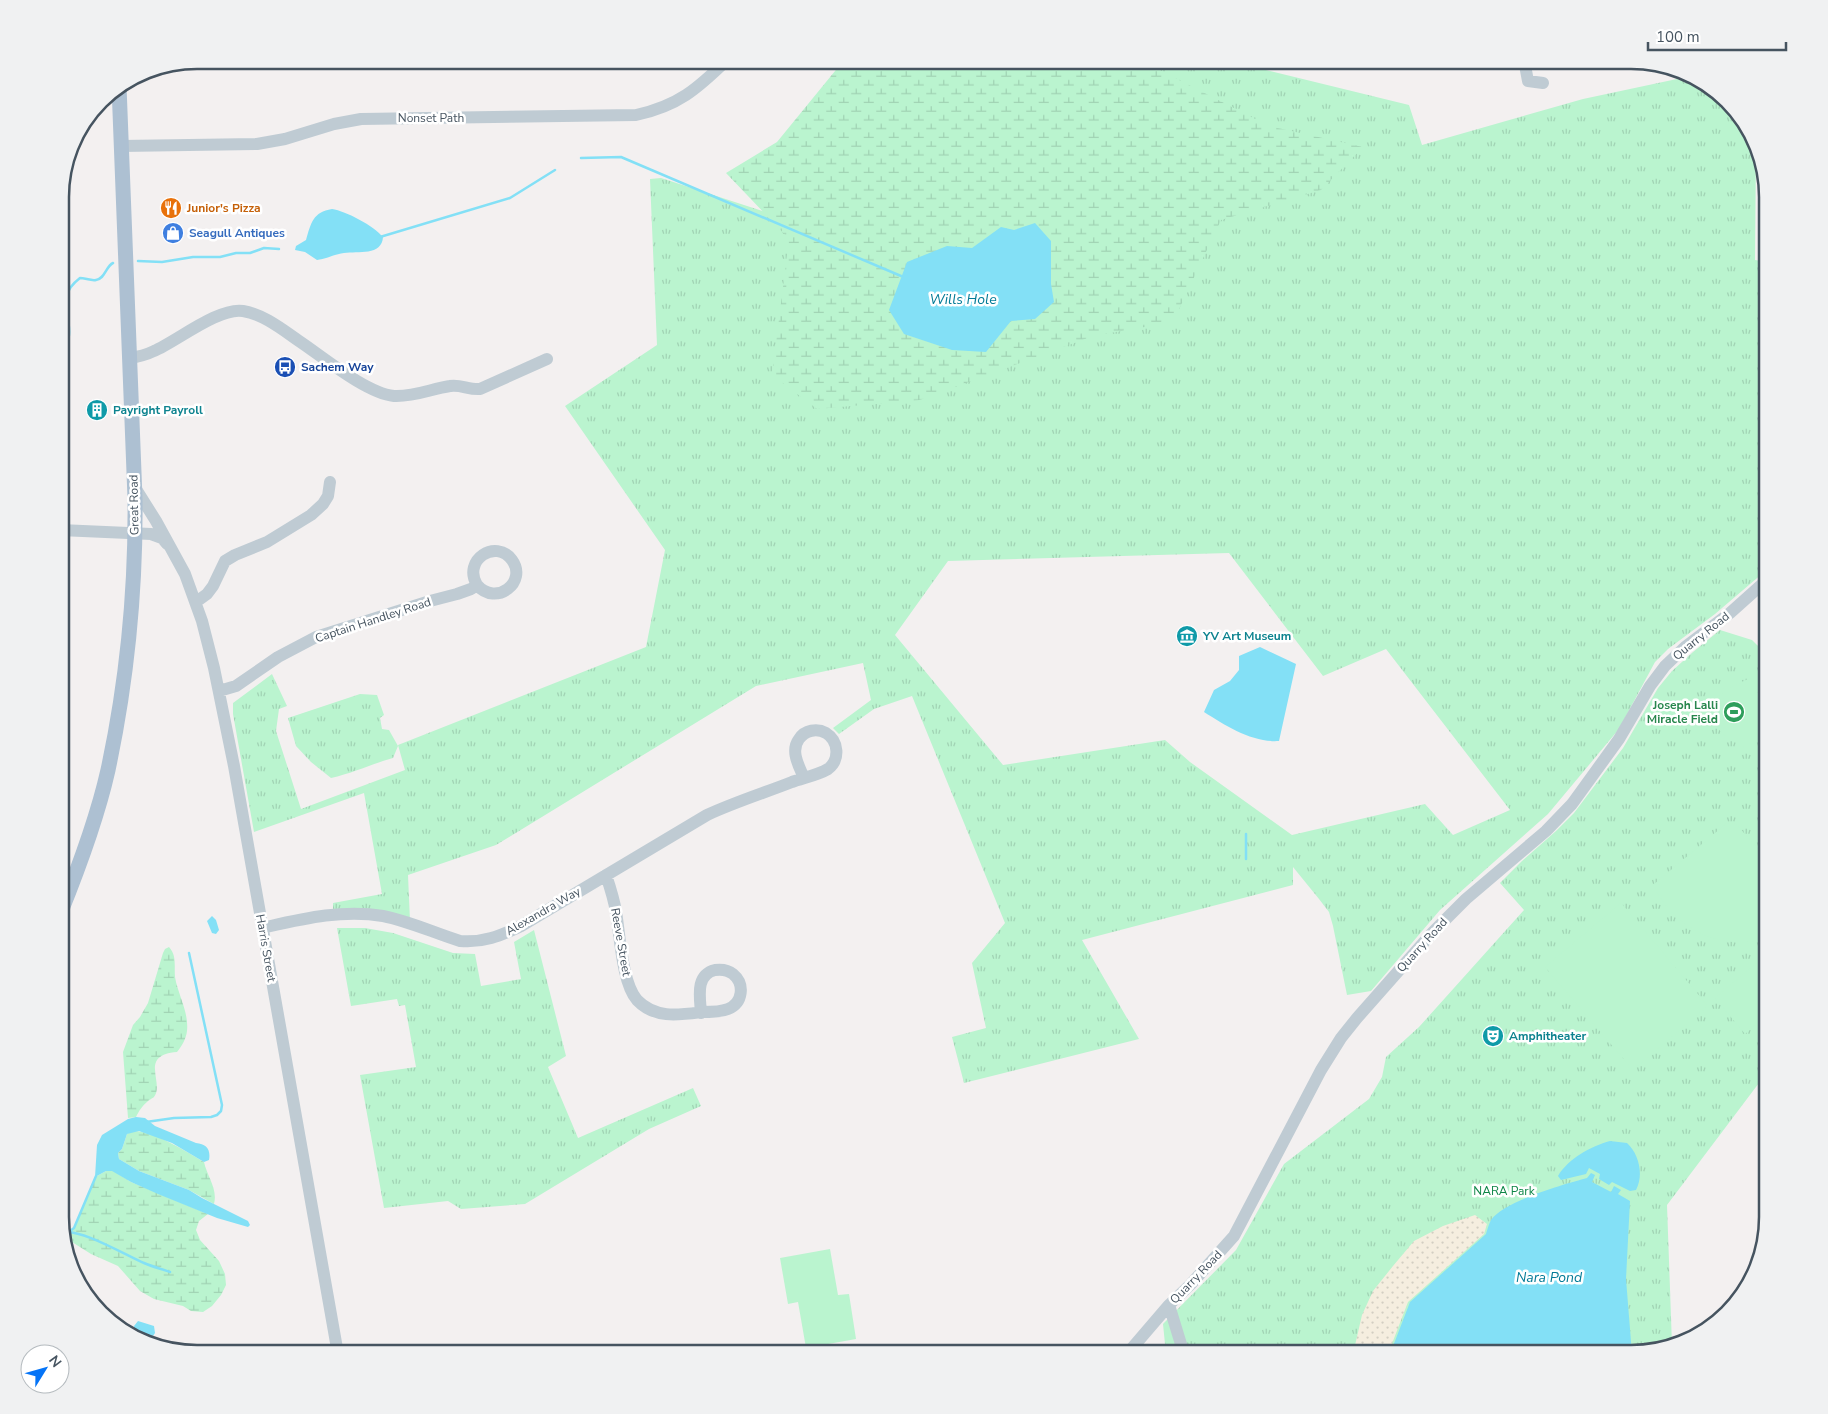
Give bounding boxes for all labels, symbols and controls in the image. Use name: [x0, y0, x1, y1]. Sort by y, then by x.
scale bar: [1648, 20, 1786, 52]
text: 100 m: [1656, 27, 1700, 47]
street label: Nonset Path: [398, 110, 464, 126]
restaurant icon: Junior's Pizza: [159, 196, 183, 220]
place label: Junior's Pizza: [186, 200, 261, 216]
shop icon: Seagull Antiques: [161, 221, 185, 245]
place label: Seagull Antiques: [189, 225, 285, 241]
water label: Wills Hole: [929, 290, 997, 309]
bus stop icon: Sachem Way: [273, 355, 297, 379]
place label: Sachem Way: [301, 359, 374, 375]
building icon: Payright Payroll: [85, 398, 109, 422]
place label: Payright Payroll: [113, 402, 203, 418]
street label: Great Road: [125, 474, 143, 536]
street label: Captain Handley Road: [313, 594, 433, 646]
street label: Quarry Road: [1669, 608, 1733, 664]
museum icon: YV Art Museum: [1175, 624, 1199, 648]
place label: YV Art Museum: [1202, 628, 1291, 644]
place label: Joseph Lalli Miracle Field: [1647, 697, 1718, 727]
sports icon: Joseph Lalli Miracle Field: [1722, 700, 1746, 724]
street label: Alexandra Way: [503, 883, 584, 939]
street label: Reeve Street: [607, 907, 635, 978]
street label: Harris Street: [252, 913, 280, 984]
street label: Quarry Road: [1393, 914, 1451, 976]
theatre icon: Amphitheater: [1481, 1024, 1505, 1048]
place label: Amphitheater: [1509, 1028, 1586, 1044]
park label: NARA Park: [1473, 1183, 1536, 1199]
street label: Quarry Road: [1166, 1247, 1226, 1307]
water label: Nara Pond: [1516, 1268, 1583, 1287]
north arrow: [20, 1344, 70, 1394]
text: N: [44, 1352, 66, 1371]

